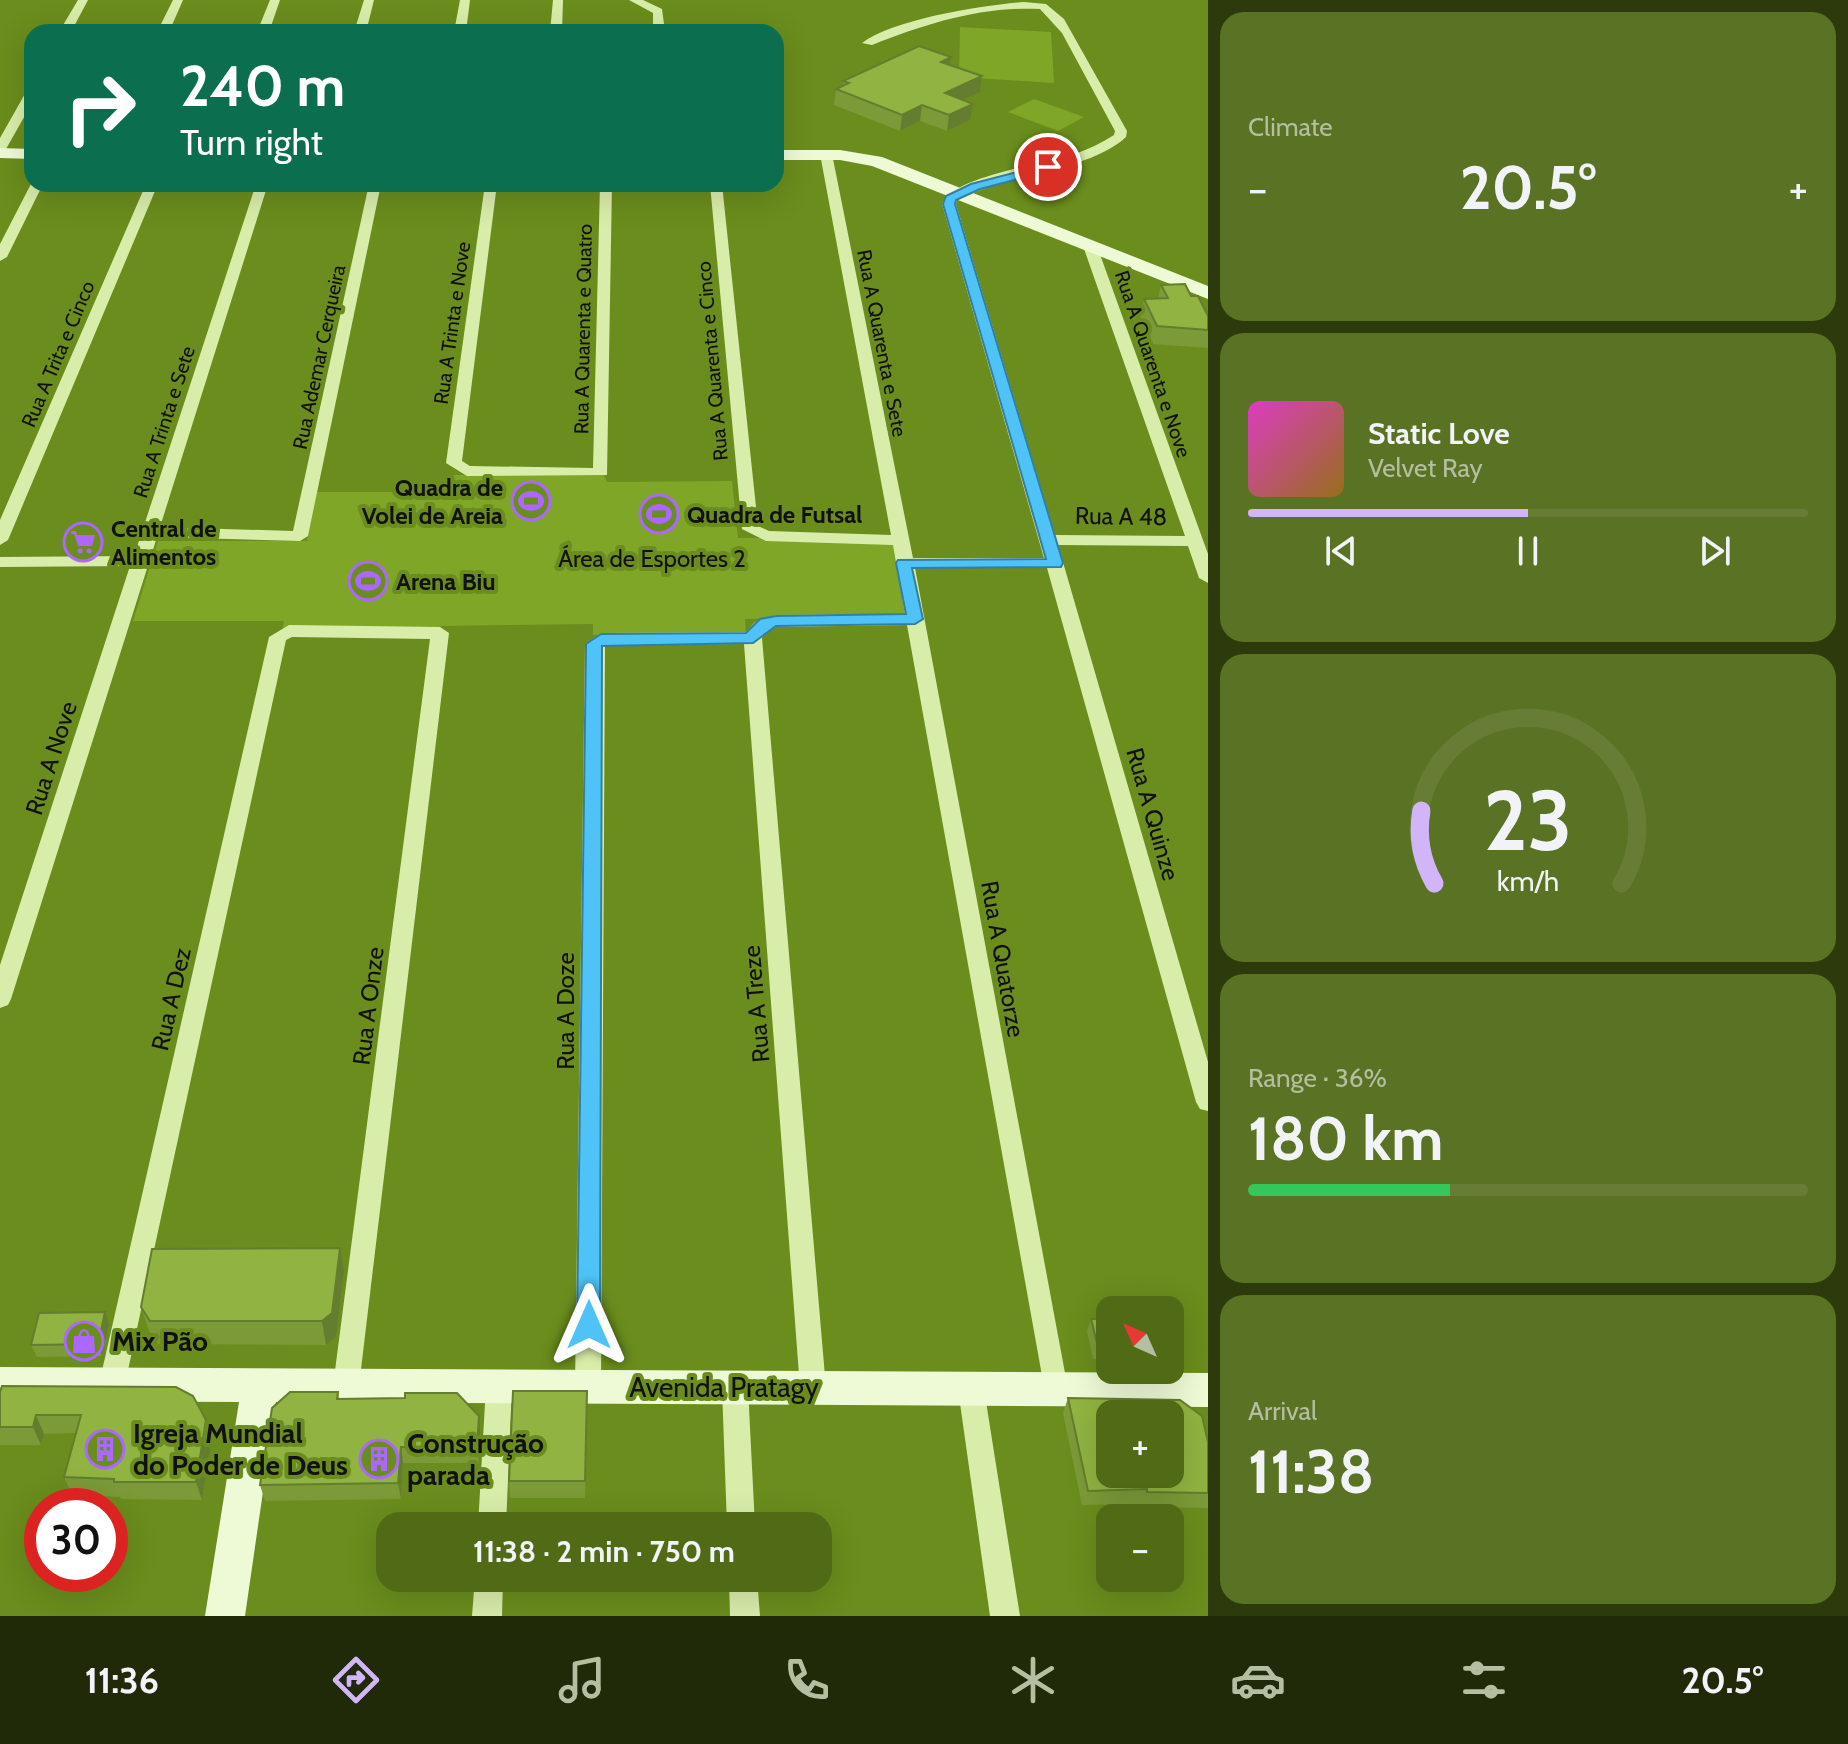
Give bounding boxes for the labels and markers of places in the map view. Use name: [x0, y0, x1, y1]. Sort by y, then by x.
pin: [1014, 133, 1082, 201]
place label: Quadra de Volei de Areia: [362, 473, 503, 530]
sports icon: Quadra de Volei de Areia: [510, 480, 552, 522]
sports icon: Quadra de Futsal: [638, 493, 680, 535]
place label: Quadra de Futsal: [687, 500, 862, 529]
place label: Central de Alimentos: [111, 514, 217, 571]
supermarket icon: Central de Alimentos: [62, 521, 104, 563]
sports icon: Arena Biu: [347, 560, 389, 602]
place label: Arena Biu: [396, 567, 496, 596]
shop icon: Mix Pão: [63, 1320, 105, 1362]
place label: Mix Pão: [112, 1324, 208, 1358]
place label: Igreja Mundial do Poder de Deus: [133, 1416, 348, 1482]
place label: Construção parada: [407, 1426, 544, 1492]
building icon: Igreja Mundial do Poder de Deus: [84, 1428, 126, 1470]
building icon: Construção parada: [358, 1438, 400, 1480]

